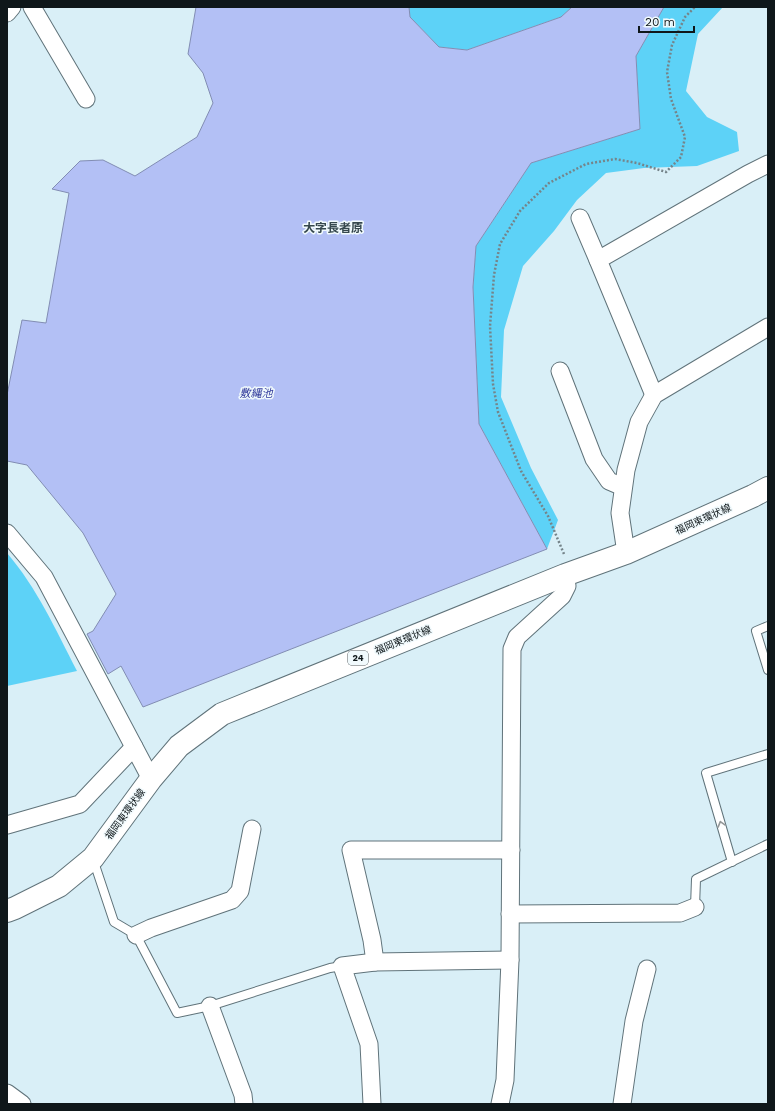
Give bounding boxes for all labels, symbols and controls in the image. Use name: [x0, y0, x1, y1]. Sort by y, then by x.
scale bar: [639, 8, 694, 34]
text: 20 m: [645, 15, 675, 29]
district label: 大字長者原: [303, 221, 363, 235]
water label: 敷縄池: [240, 387, 273, 400]
street label: 福岡東環状線: [673, 502, 733, 536]
street label: 福岡東環状線: [373, 624, 433, 656]
road number: 24: [348, 651, 368, 665]
street label: 福岡東環状線: [103, 786, 147, 842]
one-way arrow: [717, 821, 726, 828]

